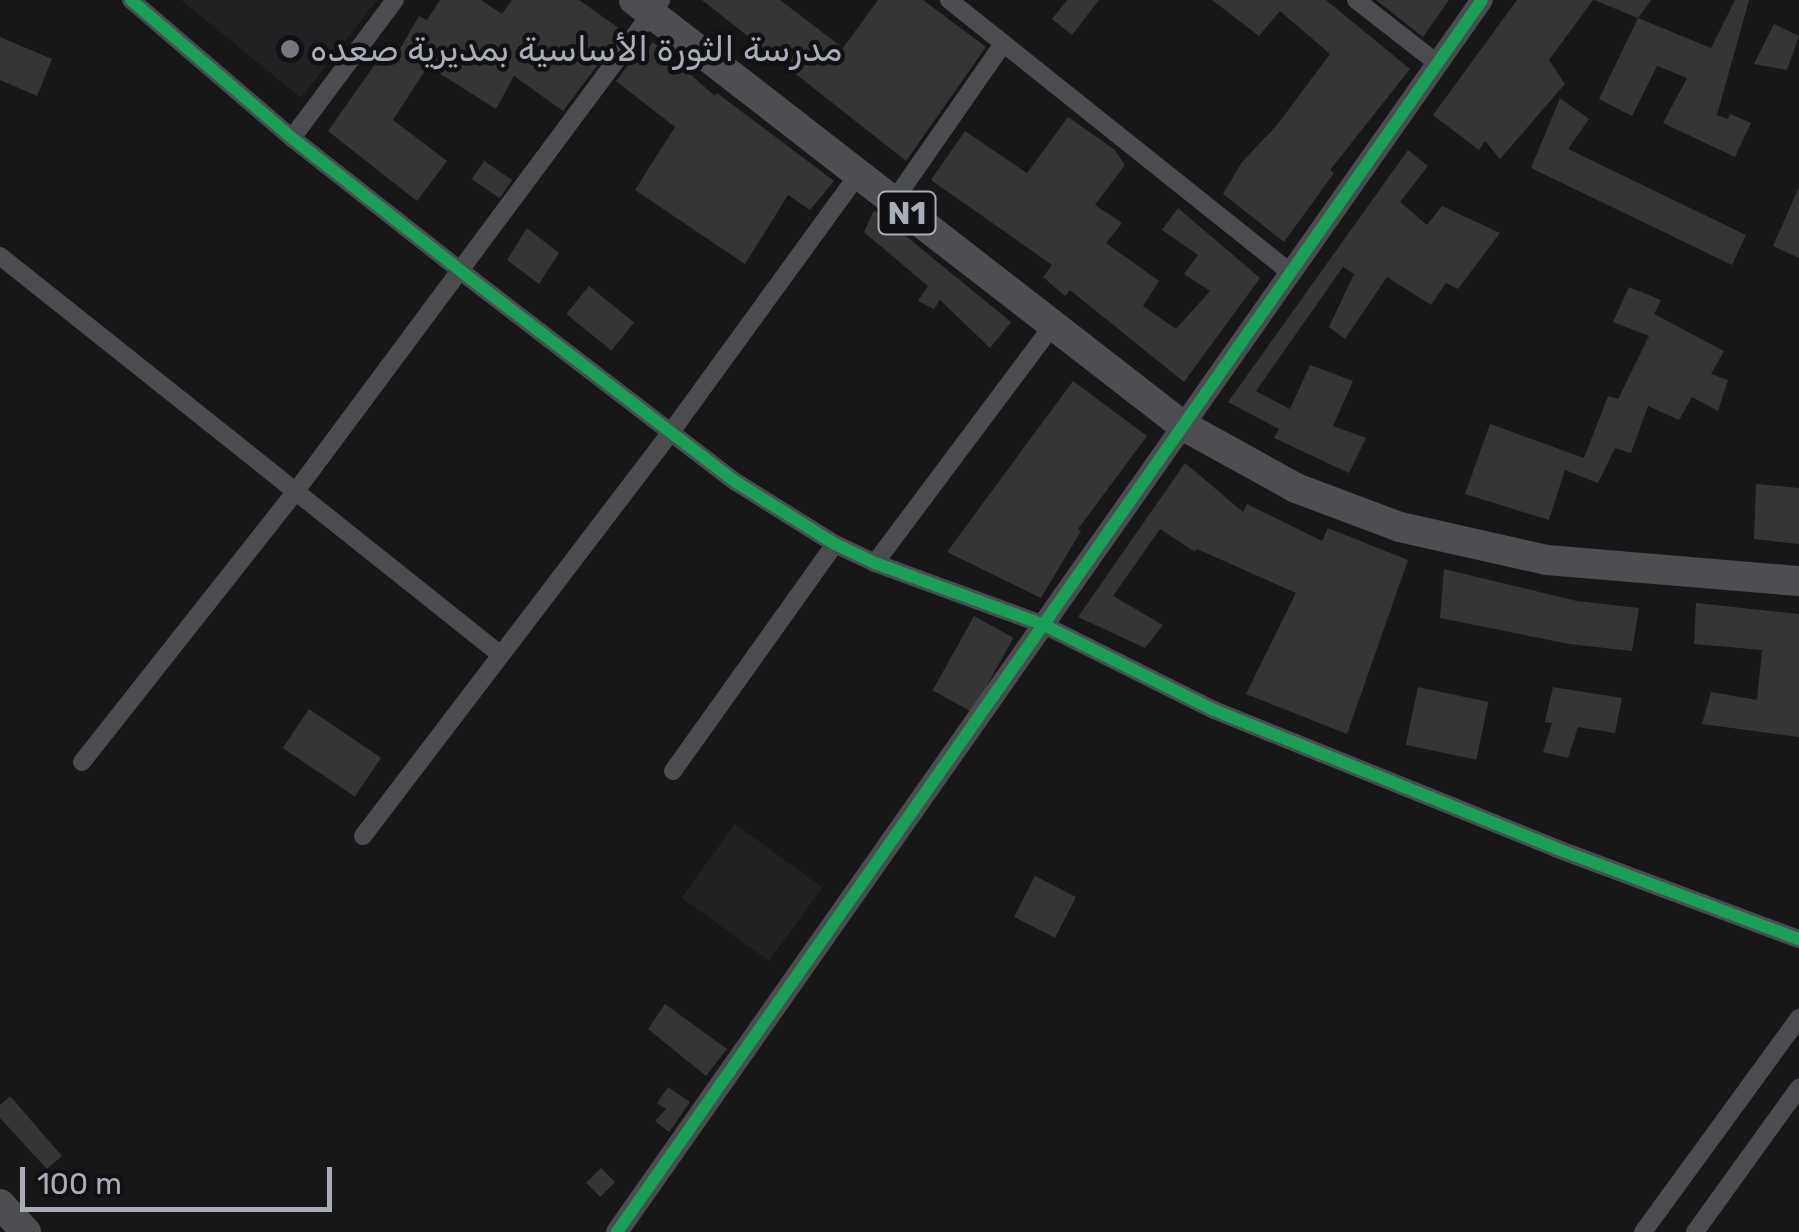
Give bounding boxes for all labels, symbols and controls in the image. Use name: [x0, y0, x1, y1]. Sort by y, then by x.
place label: مدرسة الثورة الأساسية بمديرية صعده: [310, 28, 842, 70]
marker: مدرسة الثورة الأساسية بمديرية صعده: [279, 38, 301, 60]
road number: N1: [877, 186, 937, 240]
scale bar: [25, 1147, 338, 1209]
text: 100 m: [37, 1166, 122, 1202]

